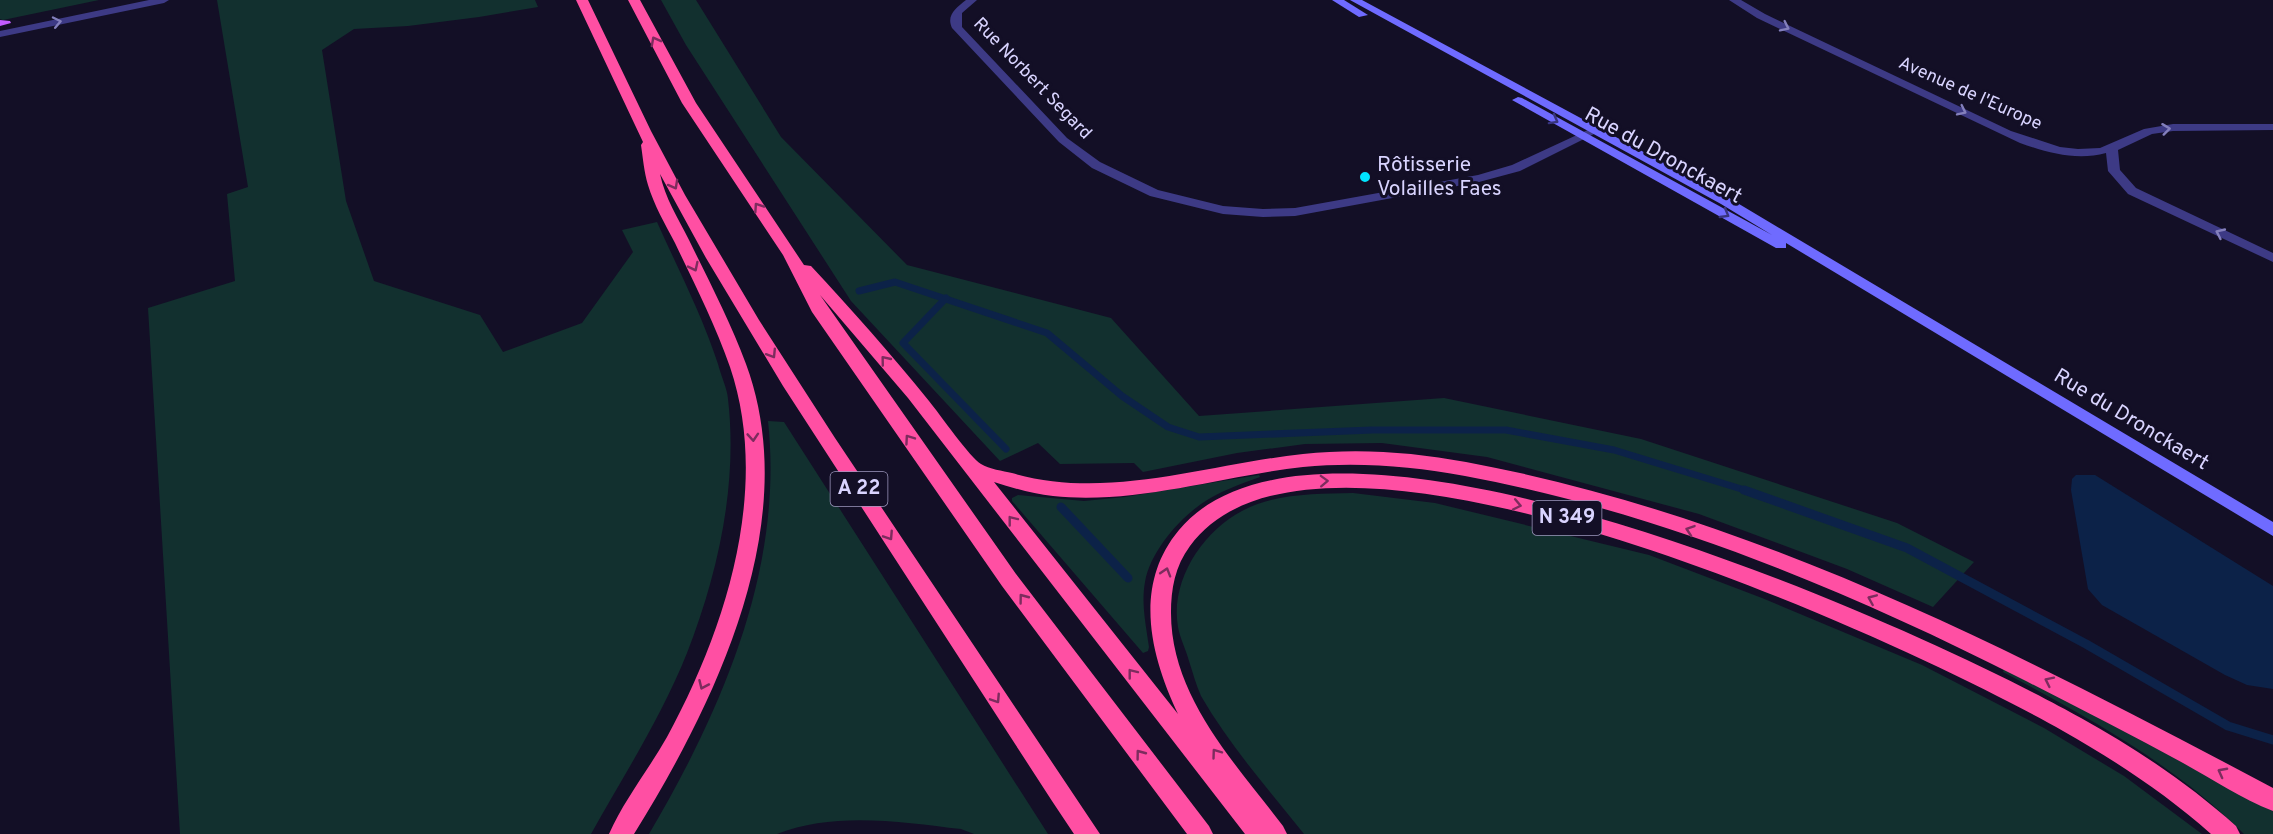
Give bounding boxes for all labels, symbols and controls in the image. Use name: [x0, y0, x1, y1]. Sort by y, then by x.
street label: Rue Norbert Segard: [968, 13, 1096, 145]
one-way arrow: [52, 16, 62, 29]
one-way arrow: [1779, 20, 1790, 32]
one-way arrow: [651, 37, 662, 48]
street label: Avenue de l'Europe: [1895, 52, 2045, 136]
street label: Rue du Dronckaert: [1579, 101, 1747, 211]
one-way arrow: [1955, 104, 1966, 116]
one-way arrow: [1548, 113, 1558, 124]
one-way arrow: [2161, 123, 2170, 136]
place label: Rôtisserie Volailles Faes: [1377, 152, 1502, 203]
marker: Rôtisserie Volailles Faes: [1358, 170, 1372, 184]
one-way arrow: [667, 179, 678, 190]
one-way arrow: [755, 202, 766, 213]
one-way arrow: [1718, 206, 1729, 218]
one-way arrow: [2215, 229, 2226, 241]
one-way arrow: [687, 260, 698, 271]
one-way arrow: [765, 348, 777, 358]
one-way arrow: [882, 356, 893, 367]
street label: Rue du Dronckaert: [2048, 363, 2214, 477]
one-way arrow: [747, 433, 760, 442]
one-way arrow: [905, 435, 916, 446]
road number: A 22: [830, 472, 888, 506]
one-way arrow: [1319, 474, 1328, 487]
one-way arrow: [1511, 498, 1521, 511]
road number: N 349: [1532, 501, 1602, 535]
one-way arrow: [1009, 516, 1020, 527]
one-way arrow: [1685, 524, 1696, 537]
one-way arrow: [882, 529, 893, 540]
one-way arrow: [1159, 567, 1171, 578]
one-way arrow: [1019, 594, 1030, 605]
one-way arrow: [1868, 595, 1879, 607]
one-way arrow: [1129, 669, 1140, 680]
one-way arrow: [2045, 677, 2056, 689]
one-way arrow: [698, 678, 710, 689]
one-way arrow: [989, 692, 1000, 703]
one-way arrow: [1212, 749, 1223, 760]
one-way arrow: [1136, 750, 1147, 761]
one-way arrow: [2217, 768, 2228, 779]

